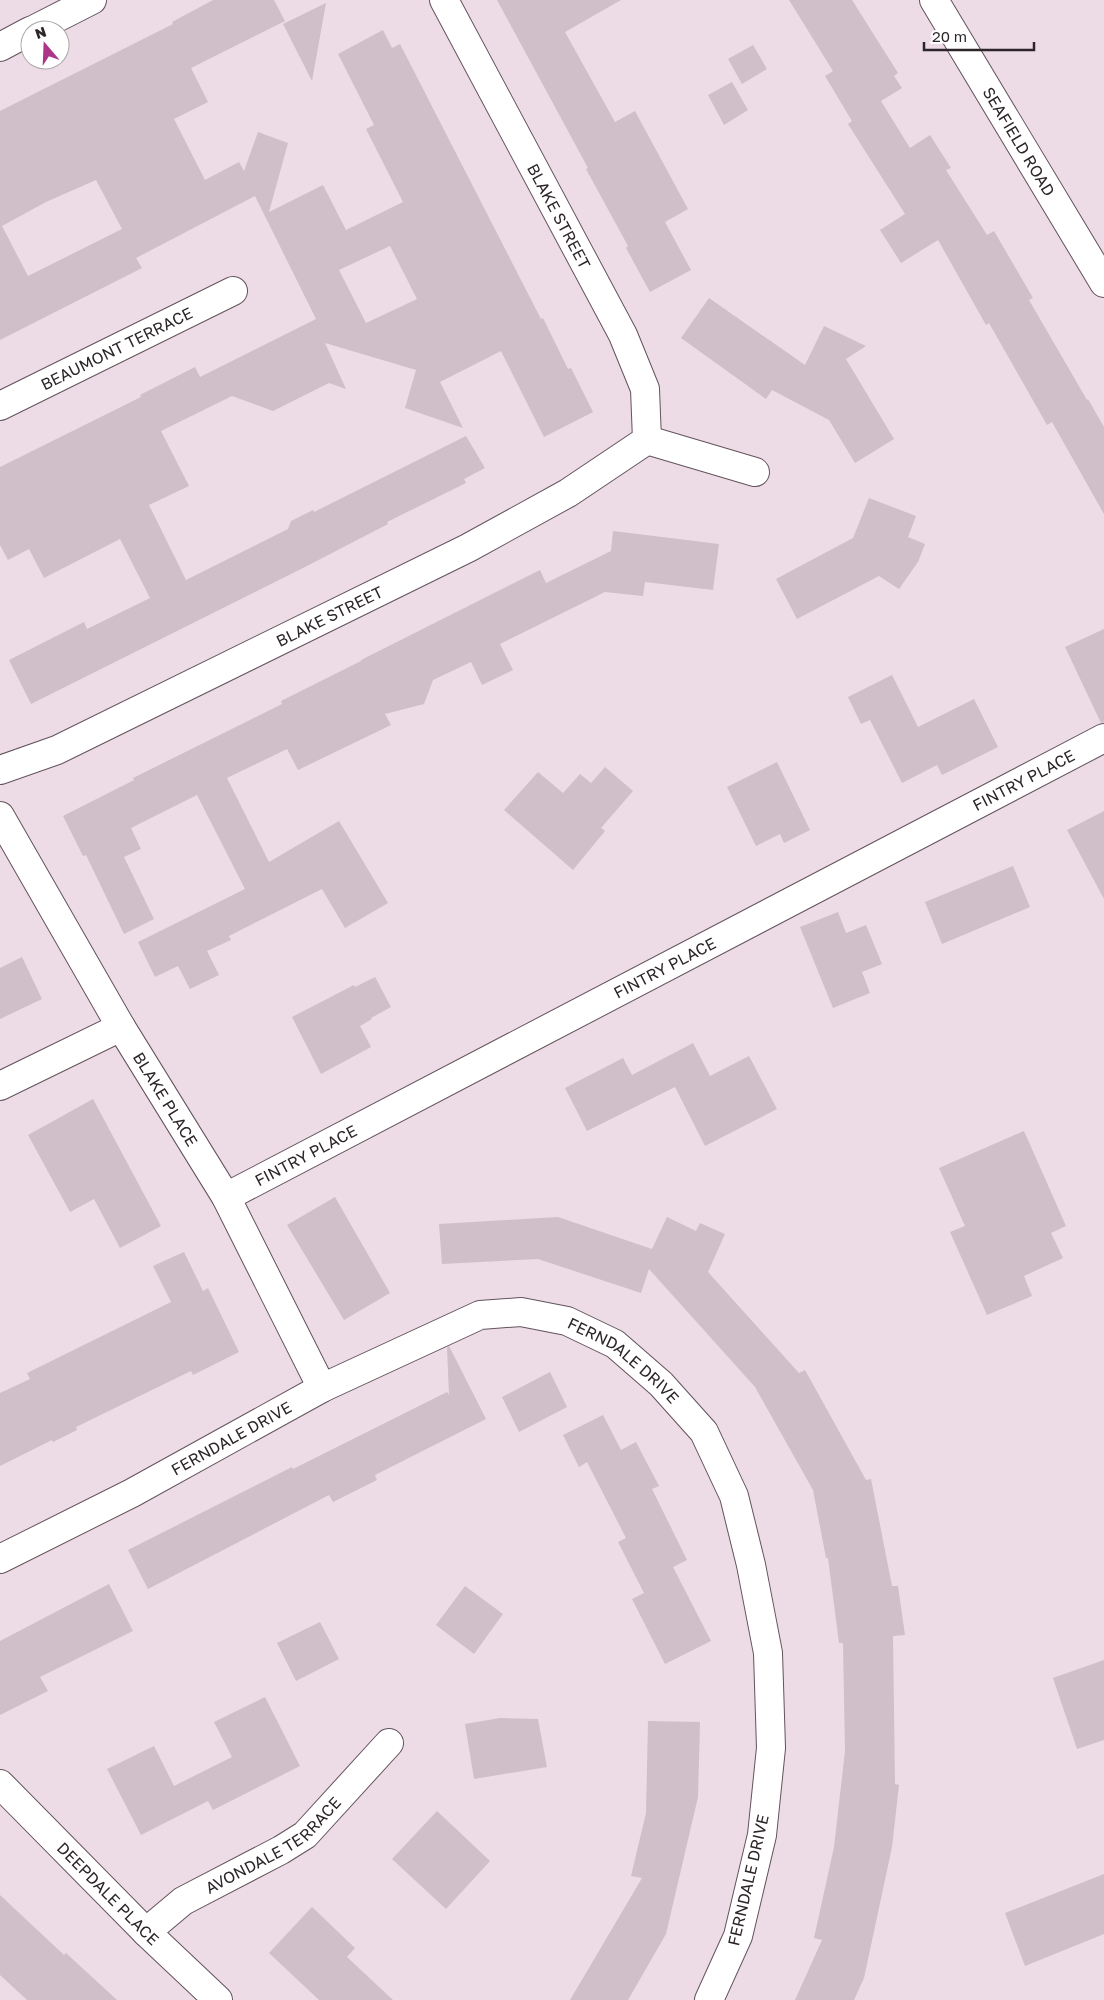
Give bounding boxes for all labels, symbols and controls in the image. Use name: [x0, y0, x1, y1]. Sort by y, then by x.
north arrow: [20, 20, 70, 70]
scale bar: [924, 20, 1034, 52]
text: N: [33, 22, 48, 42]
text: 20 m: [932, 27, 967, 45]
street label: SEAFIELD ROAD: [979, 83, 1059, 200]
street label: BLAKE STREET: [523, 160, 595, 272]
street label: BEAUMONT TERRACE: [37, 303, 196, 394]
street label: BLAKE STREET: [273, 581, 386, 651]
street label: FINTRY PLACE: [969, 745, 1078, 815]
street label: FINTRY PLACE: [610, 933, 719, 1003]
street label: BLAKE PLACE: [129, 1048, 202, 1150]
street label: FINTRY PLACE: [251, 1120, 360, 1190]
street label: FERNDALE DRIVE: [565, 1313, 683, 1407]
street label: FERNDALE DRIVE: [168, 1397, 295, 1479]
street label: AVONDALE TERRACE: [202, 1793, 345, 1898]
street label: FERNDALE DRIVE: [723, 1812, 773, 1948]
street label: DEEPDALE PLACE: [53, 1838, 163, 1949]

